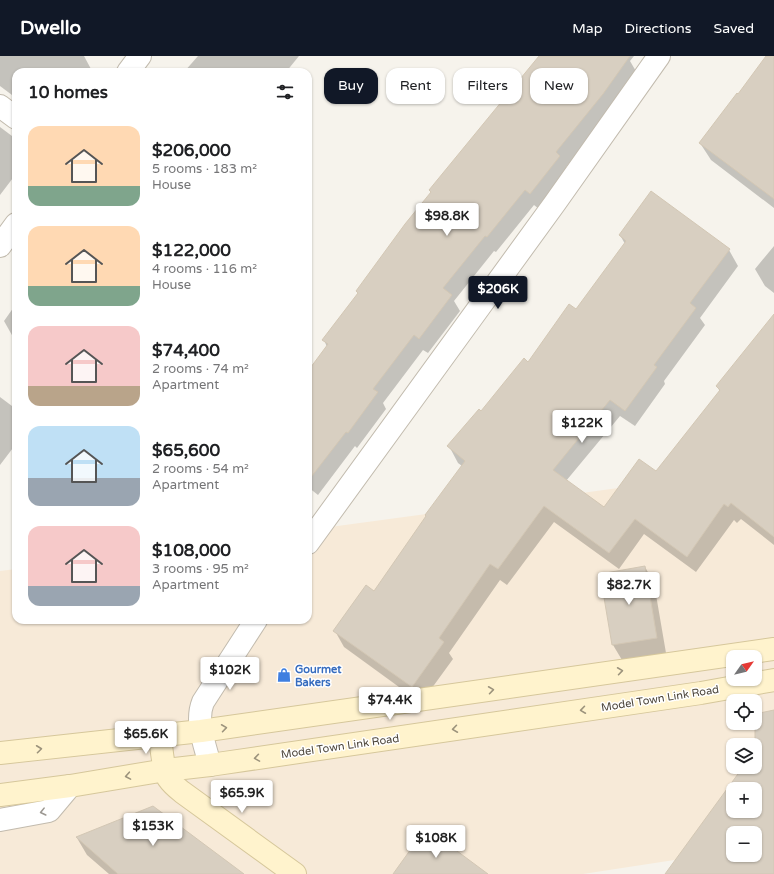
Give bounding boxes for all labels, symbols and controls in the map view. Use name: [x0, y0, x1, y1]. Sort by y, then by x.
text: Dwello: [20, 17, 81, 39]
text: Map: [572, 20, 603, 37]
text: Directions: [625, 20, 692, 37]
text: Saved: [714, 20, 754, 37]
chip: Buy: [324, 68, 378, 104]
chip: Rent: [386, 68, 445, 104]
chip: Filters: [453, 68, 522, 104]
chip: New: [530, 68, 588, 104]
icon: filters: [274, 81, 296, 103]
text: 10 homes: [28, 82, 108, 103]
text: $206,000: [152, 140, 231, 161]
icon: home: [60, 142, 108, 190]
text: 5 rooms · 183 m²: [152, 161, 257, 177]
text: House: [152, 177, 191, 193]
pin: $98.8K: [414, 203, 480, 237]
text: $98.8K: [425, 208, 469, 224]
text: $122,000: [152, 240, 231, 261]
icon: home: [60, 242, 108, 290]
text: 4 rooms · 116 m²: [152, 261, 257, 277]
pin: $206K: [470, 276, 526, 310]
text: House: [152, 277, 191, 293]
text: $206K: [477, 281, 519, 297]
text: $74,400: [152, 340, 220, 361]
icon: home: [60, 342, 108, 390]
text: 2 rooms · 74 m²: [152, 361, 249, 377]
text: Apartment: [152, 377, 219, 393]
pin: $122K: [554, 410, 610, 444]
text: $122K: [561, 415, 603, 431]
text: $65,600: [152, 440, 220, 461]
icon: home: [60, 442, 108, 490]
text: 2 rooms · 54 m²: [152, 461, 249, 477]
text: Apartment: [152, 477, 219, 493]
text: $108,000: [152, 540, 231, 561]
icon: home: [60, 542, 108, 590]
text: 3 rooms · 95 m²: [152, 561, 249, 577]
pin: $82.7K: [596, 572, 662, 606]
text: Apartment: [152, 577, 219, 593]
text: $82.7K: [607, 577, 651, 593]
north arrow: [726, 650, 762, 686]
map controls: [726, 650, 762, 862]
pin: $102K: [202, 657, 258, 691]
text: $102K: [209, 662, 251, 678]
place label: Gourmet Bakers: [295, 663, 342, 689]
shop icon: Gourmet Bakers: [276, 667, 292, 683]
one-way arrow: [616, 667, 623, 676]
street label: Model Town Link Road: [600, 683, 720, 714]
one-way arrow: [488, 686, 494, 695]
pin: $74.4K: [357, 687, 423, 721]
text: $74.4K: [368, 692, 412, 708]
button: locate: [726, 694, 762, 730]
one-way arrow: [580, 705, 586, 714]
pin: $65.6K: [113, 721, 179, 755]
one-way arrow: [220, 724, 227, 733]
one-way arrow: [452, 724, 458, 733]
text: $65.6K: [124, 726, 168, 742]
street label: Model Town Link Road: [280, 732, 400, 761]
button: layers: [726, 738, 762, 774]
one-way arrow: [36, 745, 42, 754]
one-way arrow: [254, 753, 260, 762]
one-way arrow: [125, 771, 131, 780]
pin: $65.9K: [209, 780, 275, 814]
button: +: [726, 782, 762, 818]
text: $65.9K: [220, 785, 264, 801]
one-way arrow: [40, 807, 47, 815]
pin: $153K: [125, 813, 181, 847]
text: $153K: [132, 818, 174, 834]
pin: $108K: [408, 825, 464, 859]
button: −: [726, 826, 762, 862]
text: $108K: [415, 830, 457, 846]

